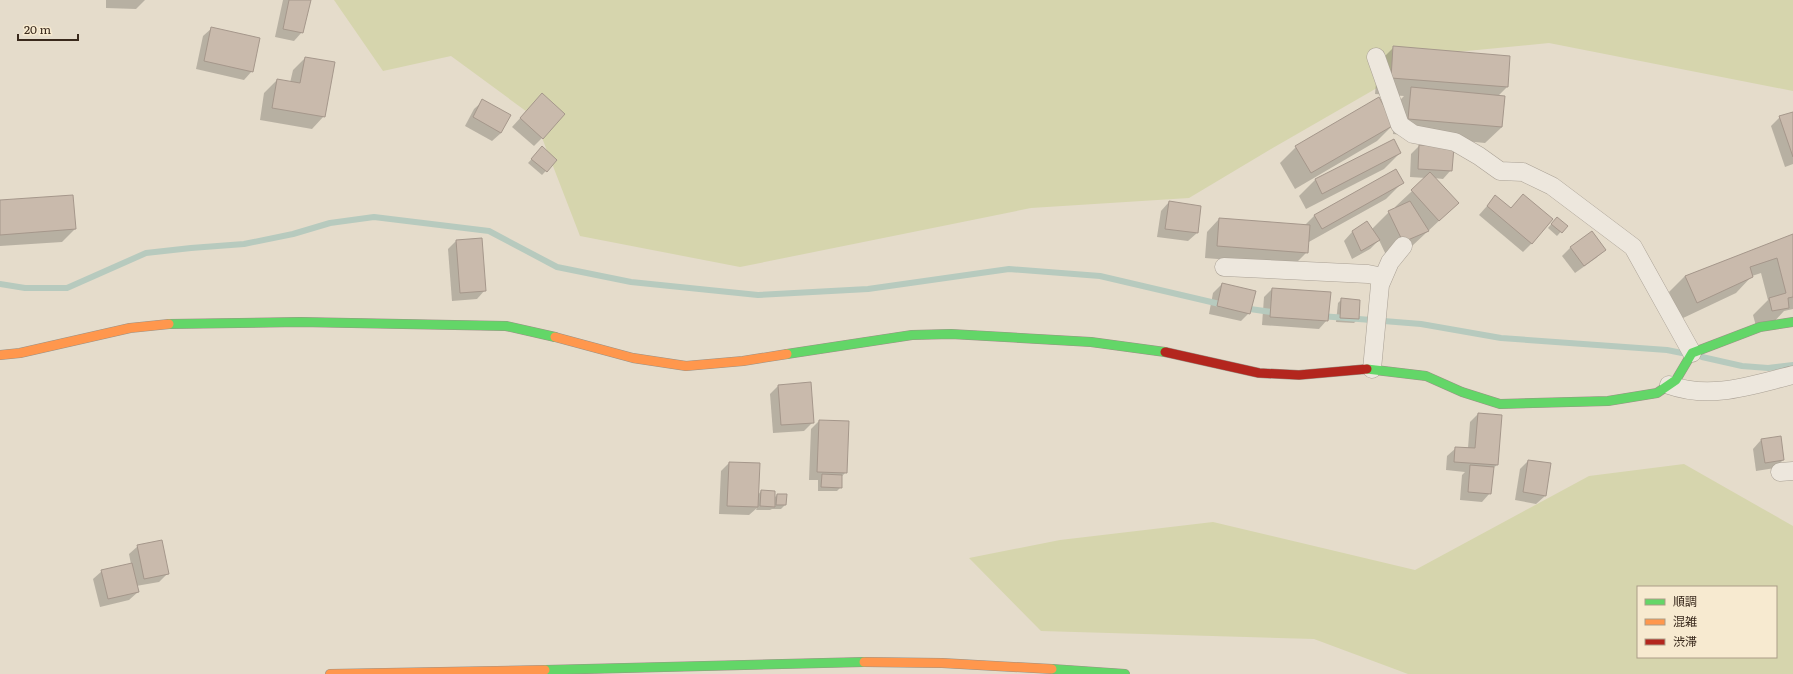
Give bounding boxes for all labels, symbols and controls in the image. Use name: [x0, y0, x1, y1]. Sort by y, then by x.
scale bar: [18, 16, 78, 42]
text: 20 m: [24, 20, 51, 38]
legend: [1637, 586, 1777, 658]
text: 順調: [1673, 592, 1697, 610]
text: 混雑: [1673, 612, 1697, 630]
text: 渋滞: [1673, 632, 1697, 650]

